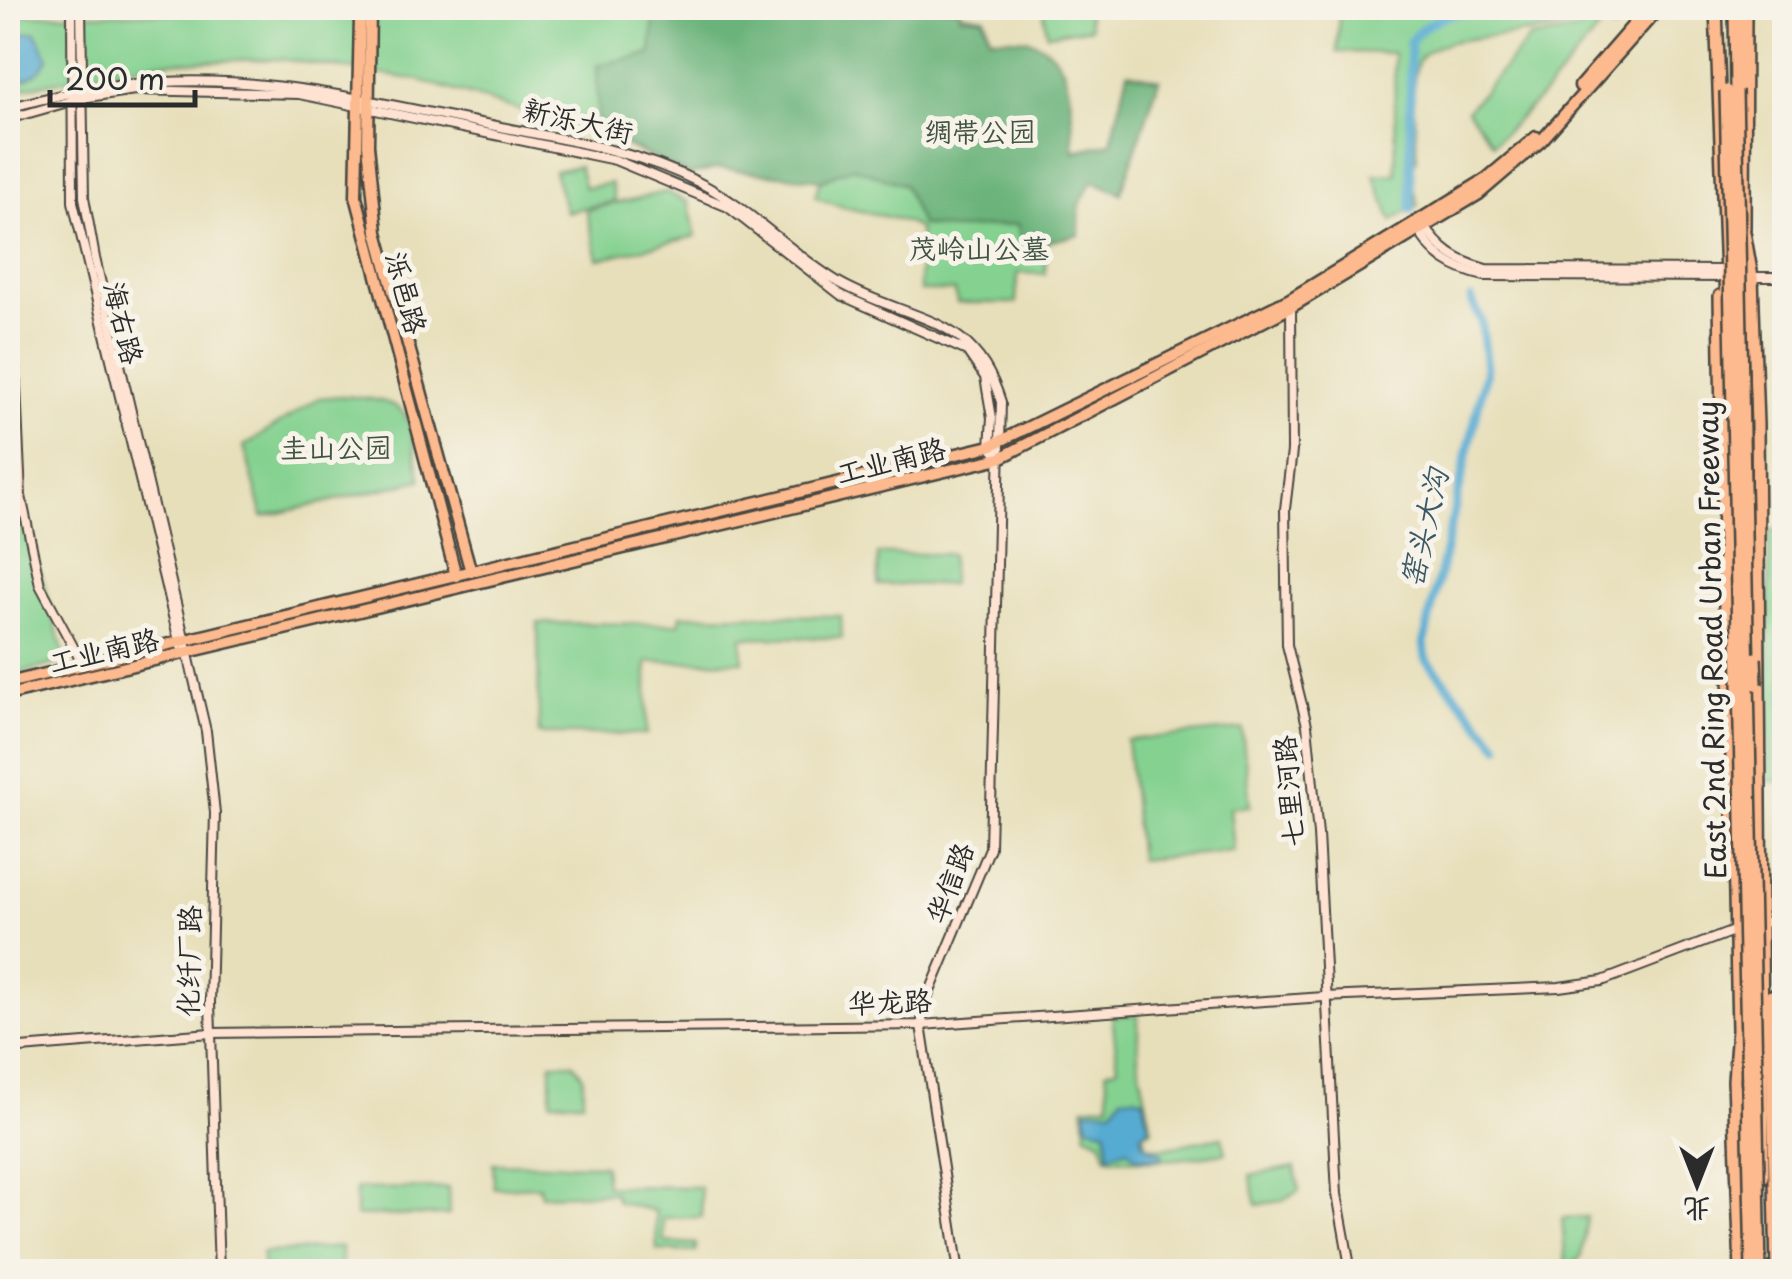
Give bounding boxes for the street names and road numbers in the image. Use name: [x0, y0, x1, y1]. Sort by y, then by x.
street label: 新泺大街: [519, 86, 638, 153]
street label: 泺邑路: [376, 246, 439, 339]
street label: 海右路: [93, 277, 155, 369]
street label: East 2nd Ring Road Urban Freeway: [1685, 401, 1736, 880]
street label: 工业南路: [831, 425, 950, 494]
street label: 工业南路: [44, 616, 163, 683]
street label: 七里河路: [1261, 733, 1314, 849]
street label: 华信路: [913, 836, 984, 929]
street label: 化纤厂路: [165, 905, 210, 1017]
street label: 华龙路: [847, 978, 933, 1023]

